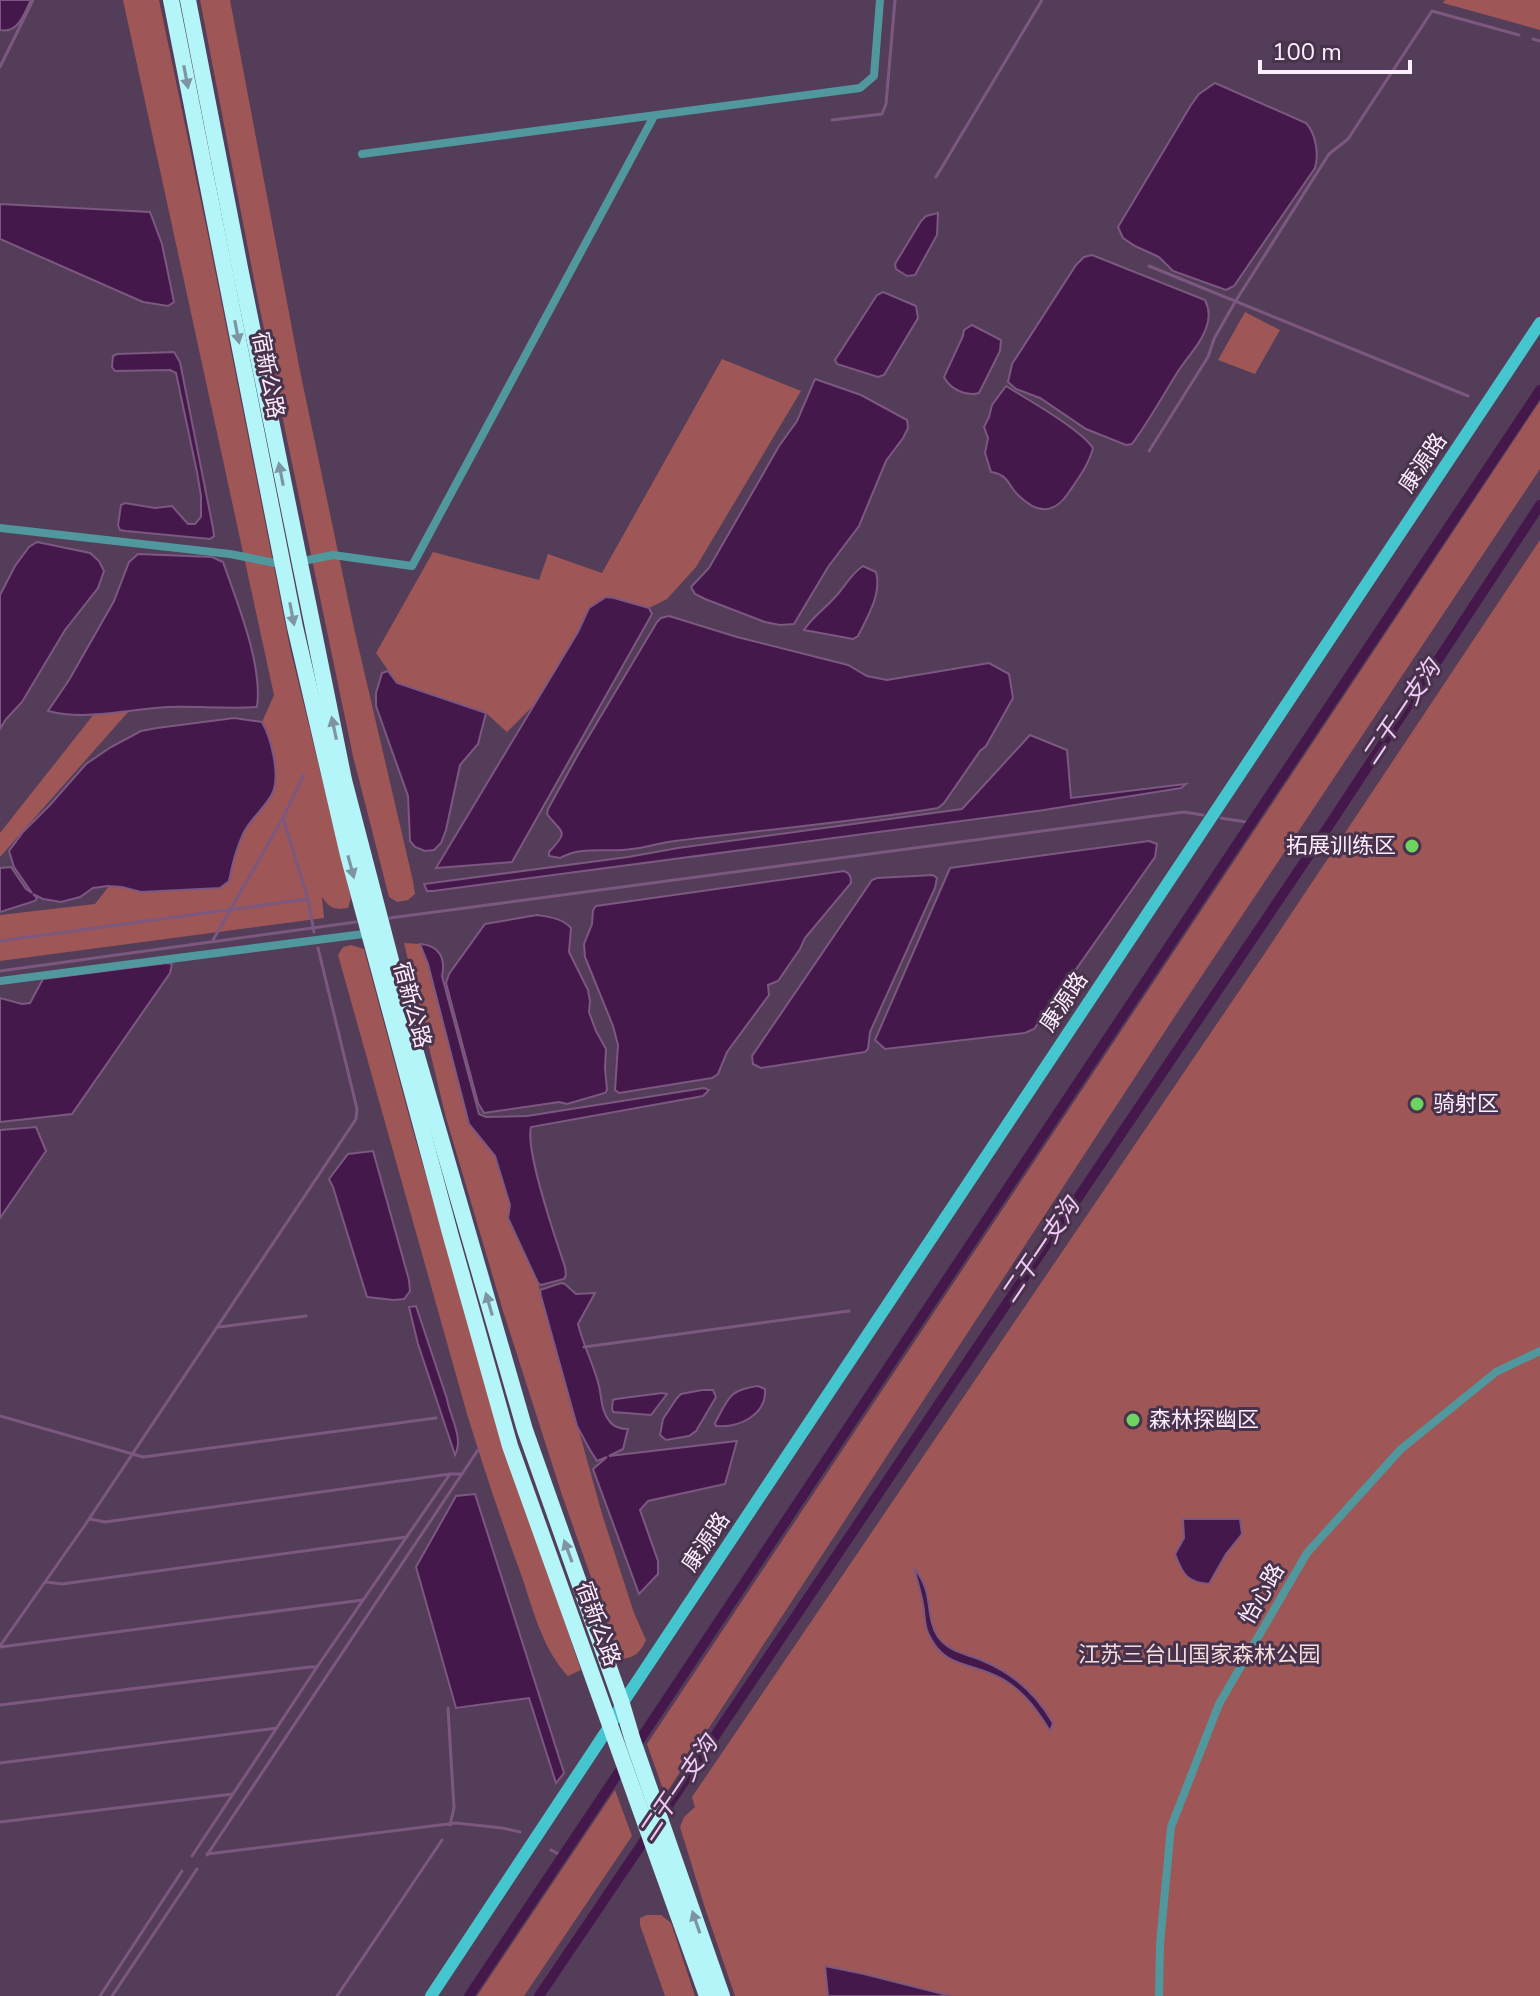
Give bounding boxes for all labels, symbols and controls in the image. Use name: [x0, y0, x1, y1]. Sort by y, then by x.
scale bar: [1260, 24, 1410, 74]
text: 100 m: [1272, 36, 1342, 68]
one-way arrow: [181, 64, 193, 89]
one-way arrow: [231, 319, 243, 344]
street label: 宿新公路: [245, 329, 291, 421]
street label: 康源路: [1392, 427, 1454, 499]
one-way arrow: [274, 461, 287, 486]
one-way arrow: [286, 602, 299, 627]
water label: 二干一支沟: [1354, 651, 1449, 771]
one-way arrow: [327, 716, 339, 741]
place label: 拓展训练区: [1286, 831, 1396, 861]
marker: 拓展训练区: [1403, 837, 1421, 855]
one-way arrow: [346, 855, 358, 880]
street label: 宿新公路: [386, 959, 438, 1051]
street label: 康源路: [1033, 966, 1095, 1038]
place label: 骑射区: [1433, 1089, 1499, 1119]
marker: 骑射区: [1408, 1095, 1426, 1113]
water label: 二干一支沟: [993, 1189, 1088, 1309]
one-way arrow: [482, 1291, 494, 1316]
place label: 森林探幽区: [1149, 1405, 1259, 1435]
marker: 森林探幽区: [1124, 1411, 1142, 1429]
street label: 康源路: [675, 1506, 737, 1578]
one-way arrow: [561, 1539, 574, 1563]
street label: 怡心路: [1233, 1558, 1291, 1630]
street label: 宿新公路: [569, 1578, 627, 1670]
park label: 江苏三台山国家森林公园: [1078, 1640, 1320, 1670]
water label: 二干一支沟: [631, 1727, 726, 1847]
one-way arrow: [689, 1910, 702, 1934]

